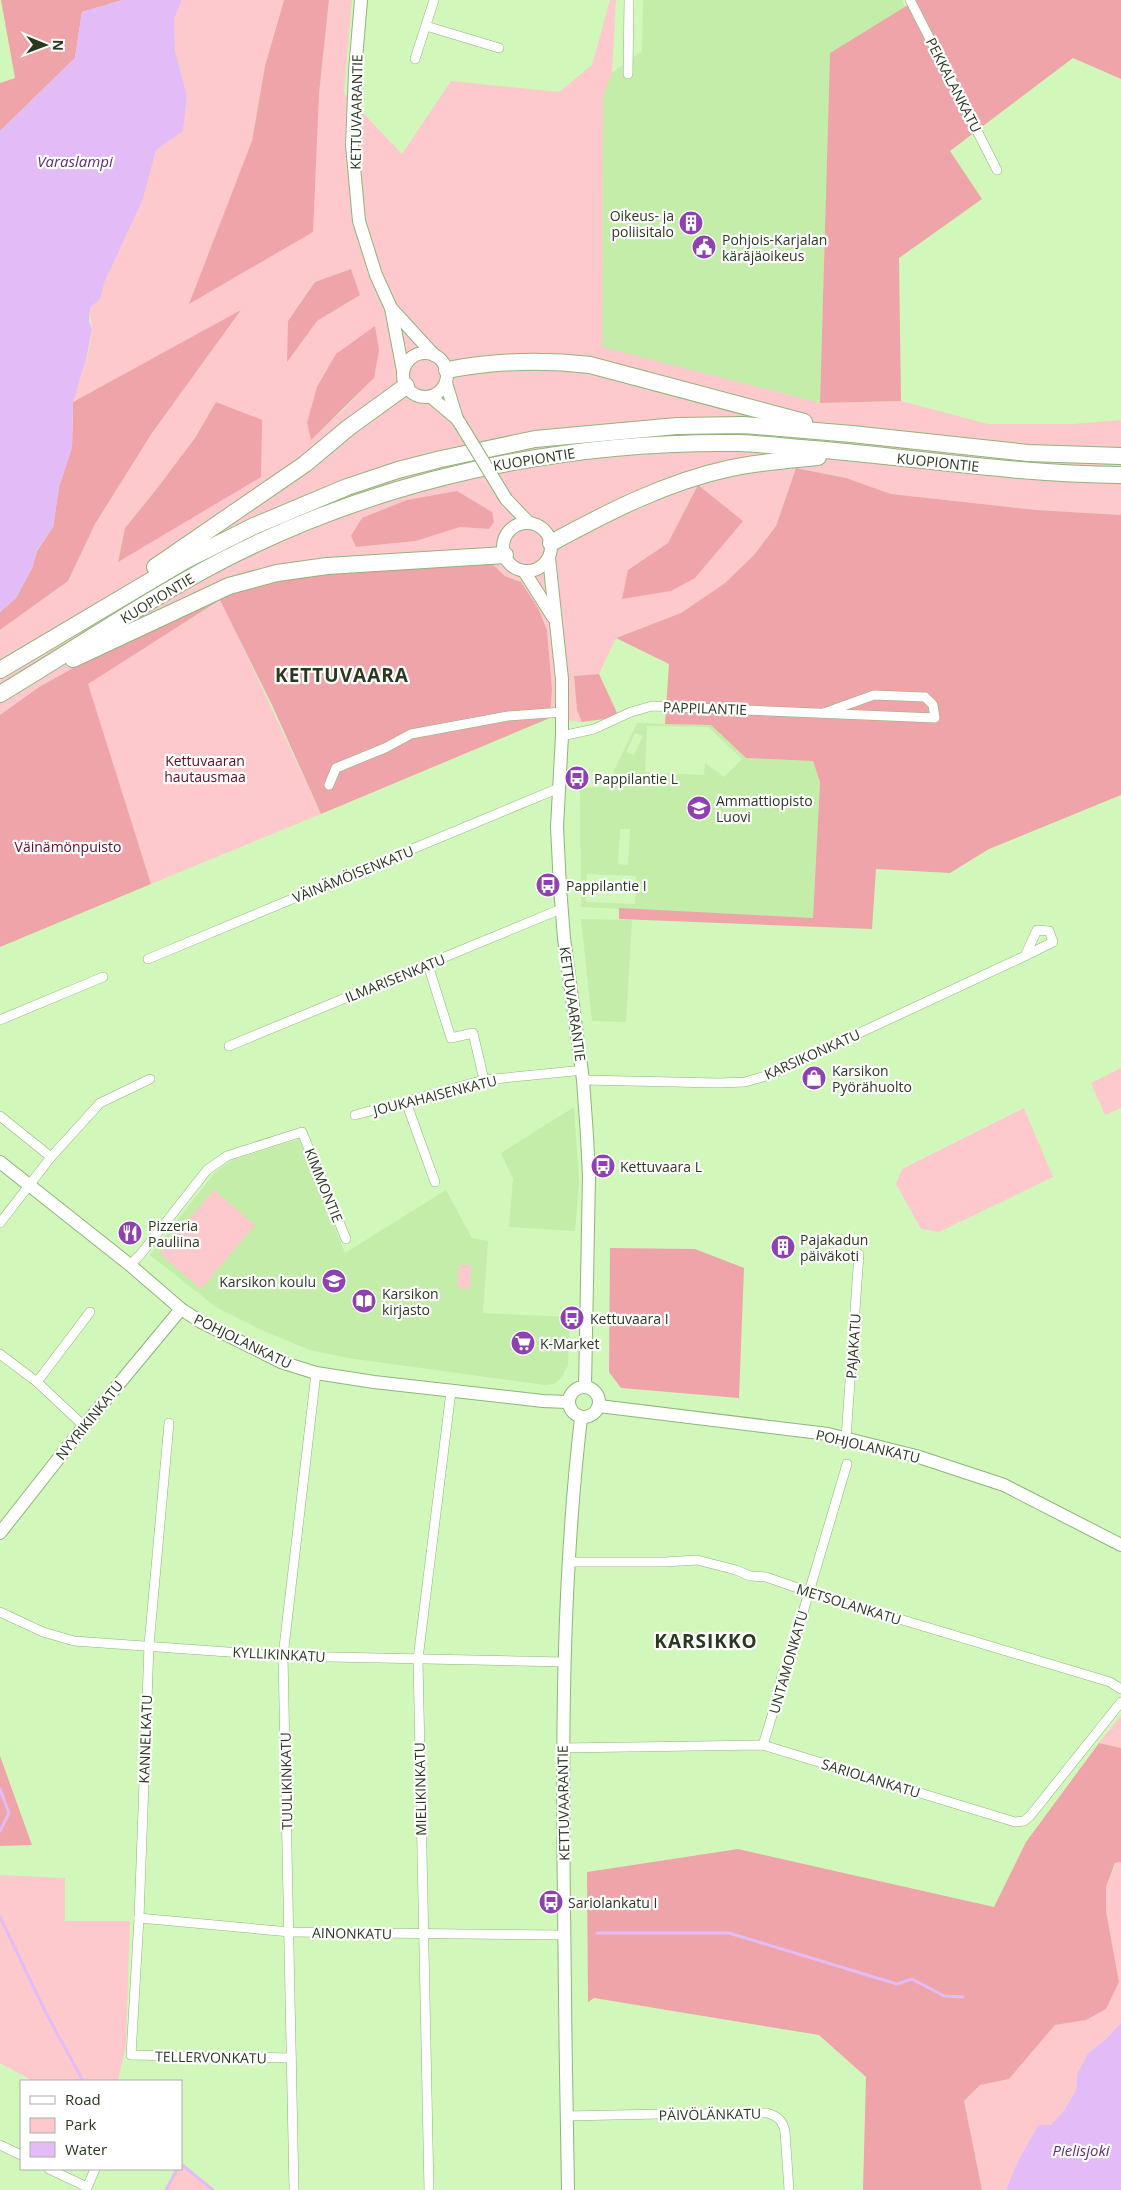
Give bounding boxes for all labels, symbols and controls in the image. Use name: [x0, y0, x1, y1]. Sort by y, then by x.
north arrow: [20, 20, 70, 70]
street label: PEKKALANKATU: [922, 34, 986, 136]
text: N: [49, 39, 68, 51]
street label: KETTUVAARANTIE: [345, 54, 367, 170]
water label: Varaslampi: [37, 151, 113, 171]
place label: Oikeus- ja poliisitalo: [610, 206, 674, 241]
building icon: Oikeus- ja poliisitalo: [678, 210, 704, 236]
place label: Pohjois-Karjalan käräjäoikeus: [722, 230, 827, 265]
public building icon: Pohjois-Karjalan käräjäoikeus: [691, 234, 717, 260]
street label: KUOPIONTIE: [492, 443, 576, 475]
street label: KUOPIONTIE: [896, 448, 980, 476]
street label: KUOPIONTIE: [117, 569, 197, 627]
district label: KETTUVAARA: [275, 662, 409, 688]
street label: PAPPILANTIE: [663, 697, 747, 719]
park label: Kettuvaaran hautausmaa: [164, 751, 246, 786]
bus stop icon: Pappilantie L: [564, 765, 590, 791]
place label: Pappilantie L: [594, 769, 678, 788]
place label: Ammattiopisto Luovi: [716, 791, 813, 826]
school or university icon: Ammattiopisto Luovi: [686, 795, 712, 821]
park label: Väinämönpuisto: [15, 837, 121, 856]
street label: VÄINÄMÖISENKATU: [290, 841, 416, 907]
bus stop icon: Pappilantie I: [535, 872, 561, 898]
place label: Pappilantie I: [566, 876, 647, 895]
street label: KETTUVAARANTIE: [556, 946, 590, 1062]
street label: ILMARISENKATU: [342, 949, 448, 1007]
street label: KARSIKONKATU: [761, 1024, 863, 1084]
place label: Karsikon Pyörähuolto: [832, 1061, 912, 1096]
shop icon: Karsikon Pyörähuolto: [801, 1065, 827, 1091]
street label: JOUKAHAISENKATU: [369, 1070, 499, 1120]
street label: KIMMONTIE: [300, 1145, 348, 1225]
bus stop icon: Kettuvaara L: [590, 1153, 616, 1179]
place label: Kettuvaara L: [620, 1157, 702, 1176]
place label: Pizzeria Pauliina: [148, 1216, 200, 1251]
restaurant icon: Pizzeria Pauliina: [117, 1220, 143, 1246]
place label: Pajakadun päiväkoti: [800, 1230, 868, 1265]
building icon: Pajakadun päiväkoti: [770, 1234, 796, 1260]
school or university icon: Karsikon koulu: [321, 1268, 347, 1294]
place label: Karsikon koulu: [219, 1272, 316, 1291]
place label: Karsikon kirjasto: [382, 1284, 439, 1319]
library icon: Karsikon kirjasto: [351, 1288, 377, 1314]
bus stop icon: Kettuvaara I: [559, 1305, 585, 1331]
street label: POHJOLANKATU: [191, 1309, 295, 1373]
place label: Kettuvaara I: [590, 1309, 669, 1328]
street label: PAJAKATU: [841, 1313, 865, 1379]
supermarket icon: K-Market: [510, 1330, 536, 1356]
place label: K-Market: [540, 1334, 599, 1353]
street label: NYYRIKINKATU: [51, 1376, 127, 1464]
street label: POHJOLANKATU: [814, 1425, 922, 1467]
street label: METSOLANKATU: [794, 1579, 904, 1629]
street label: UNTAMONKATU: [764, 1608, 812, 1716]
district label: KARSIKKO: [654, 1628, 758, 1654]
street label: KYLLIKINKATU: [232, 1642, 326, 1666]
street label: KANNELKATU: [134, 1694, 156, 1784]
street label: TUULIKINKATU: [276, 1732, 296, 1830]
street label: MIELIKINKATU: [410, 1742, 430, 1836]
street label: KETTUVAARANTIE: [552, 1745, 574, 1861]
street label: SARIOLANKATU: [819, 1754, 923, 1802]
bus stop icon: Sariolankatu I: [538, 1889, 564, 1915]
place label: Sariolankatu I: [568, 1893, 657, 1912]
street label: AINONKATU: [312, 1923, 392, 1943]
street label: TELLERVONKATU: [155, 2047, 267, 2067]
legend: [20, 2080, 182, 2170]
text: Road: [65, 2089, 101, 2109]
street label: PÄIVÖLÄNKATU: [659, 2104, 761, 2124]
text: Park: [65, 2114, 96, 2134]
text: Water: [65, 2139, 107, 2159]
water label: Pielisjoki: [1052, 2140, 1110, 2160]

